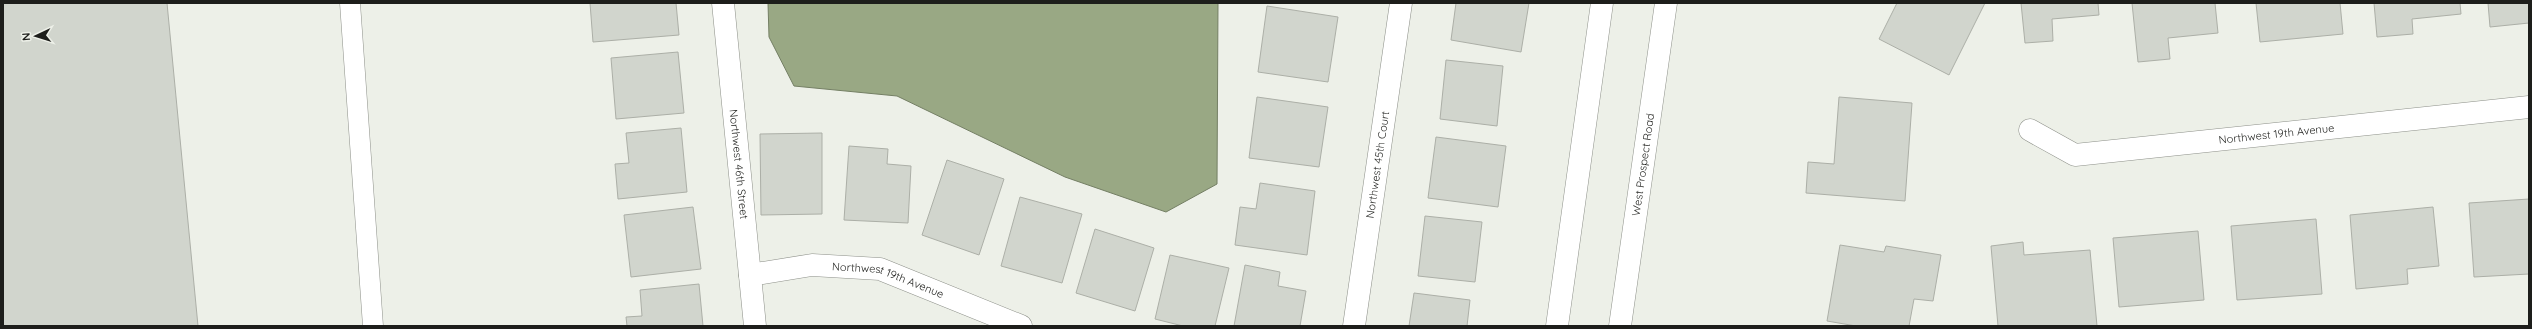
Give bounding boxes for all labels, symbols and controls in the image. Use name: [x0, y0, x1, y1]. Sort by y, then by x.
north arrow: [16, 16, 56, 56]
text: N: [19, 32, 33, 41]
street label: Northwest 46th Street: [727, 109, 751, 220]
street label: Northwest 45th Court: [1363, 110, 1392, 219]
street label: West Prospect Road: [1629, 112, 1657, 217]
street label: Northwest 19th Avenue: [2218, 121, 2335, 147]
street label: Northwest 19th Avenue: [832, 259, 946, 301]

